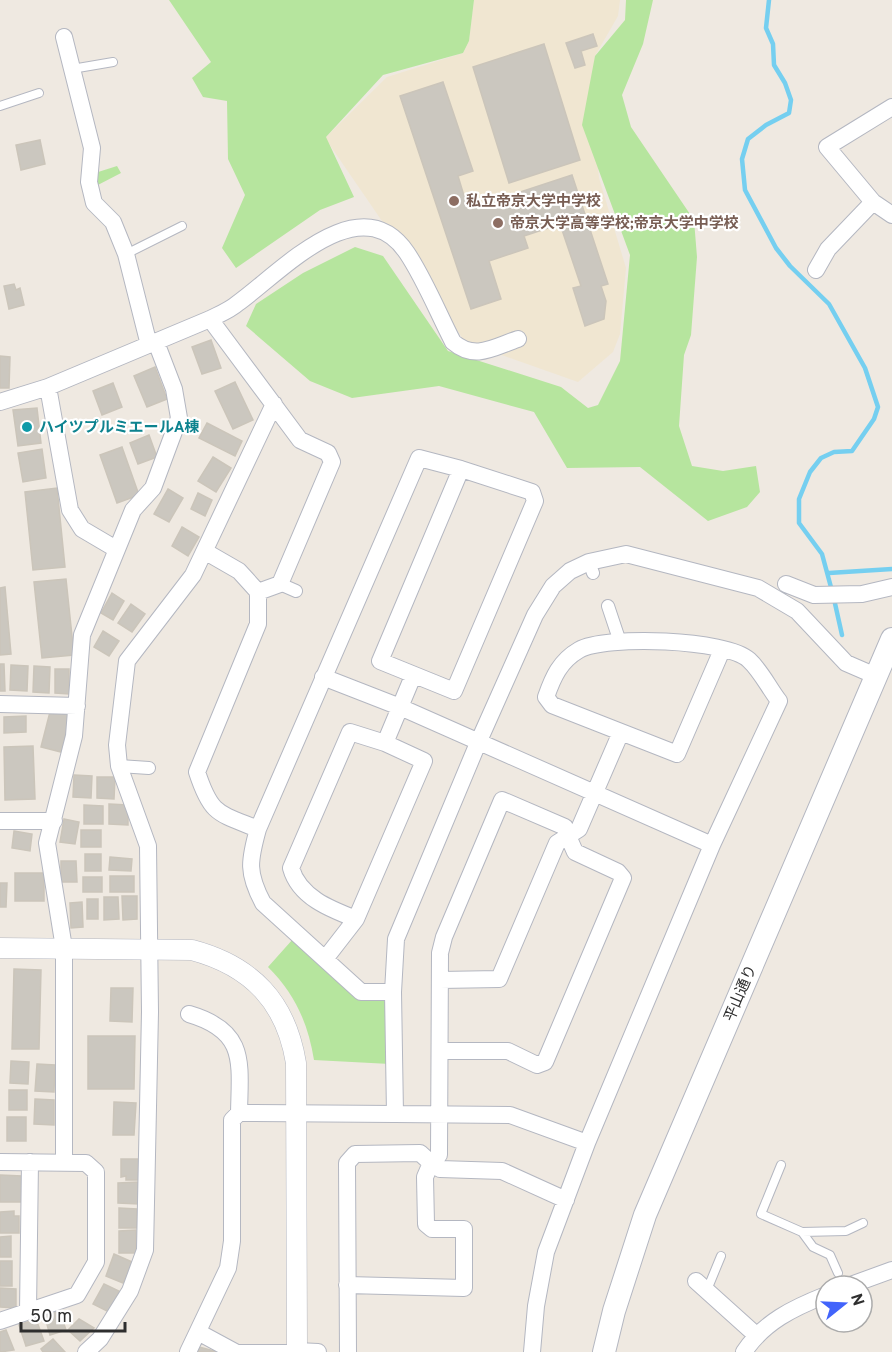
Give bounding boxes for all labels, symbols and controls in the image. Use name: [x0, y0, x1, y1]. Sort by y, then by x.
place label: 私立帝京大学中学校: [466, 193, 601, 212]
marker: 私立帝京大学中学校: [447, 194, 461, 208]
place label: 帝京大学高等学校;帝京大学中学校: [510, 215, 739, 234]
marker: 帝京大学高等学校;帝京大学中学校: [491, 216, 505, 230]
place label: ハイツプルミエールA棟: [39, 418, 199, 438]
marker: ハイツプルミエールA棟: [20, 420, 34, 434]
street label: 平山通り: [721, 962, 762, 1025]
north arrow: [814, 1274, 874, 1334]
text: N: [845, 1291, 868, 1309]
scale bar: [21, 1295, 124, 1333]
text: 50 m: [30, 1306, 72, 1329]

